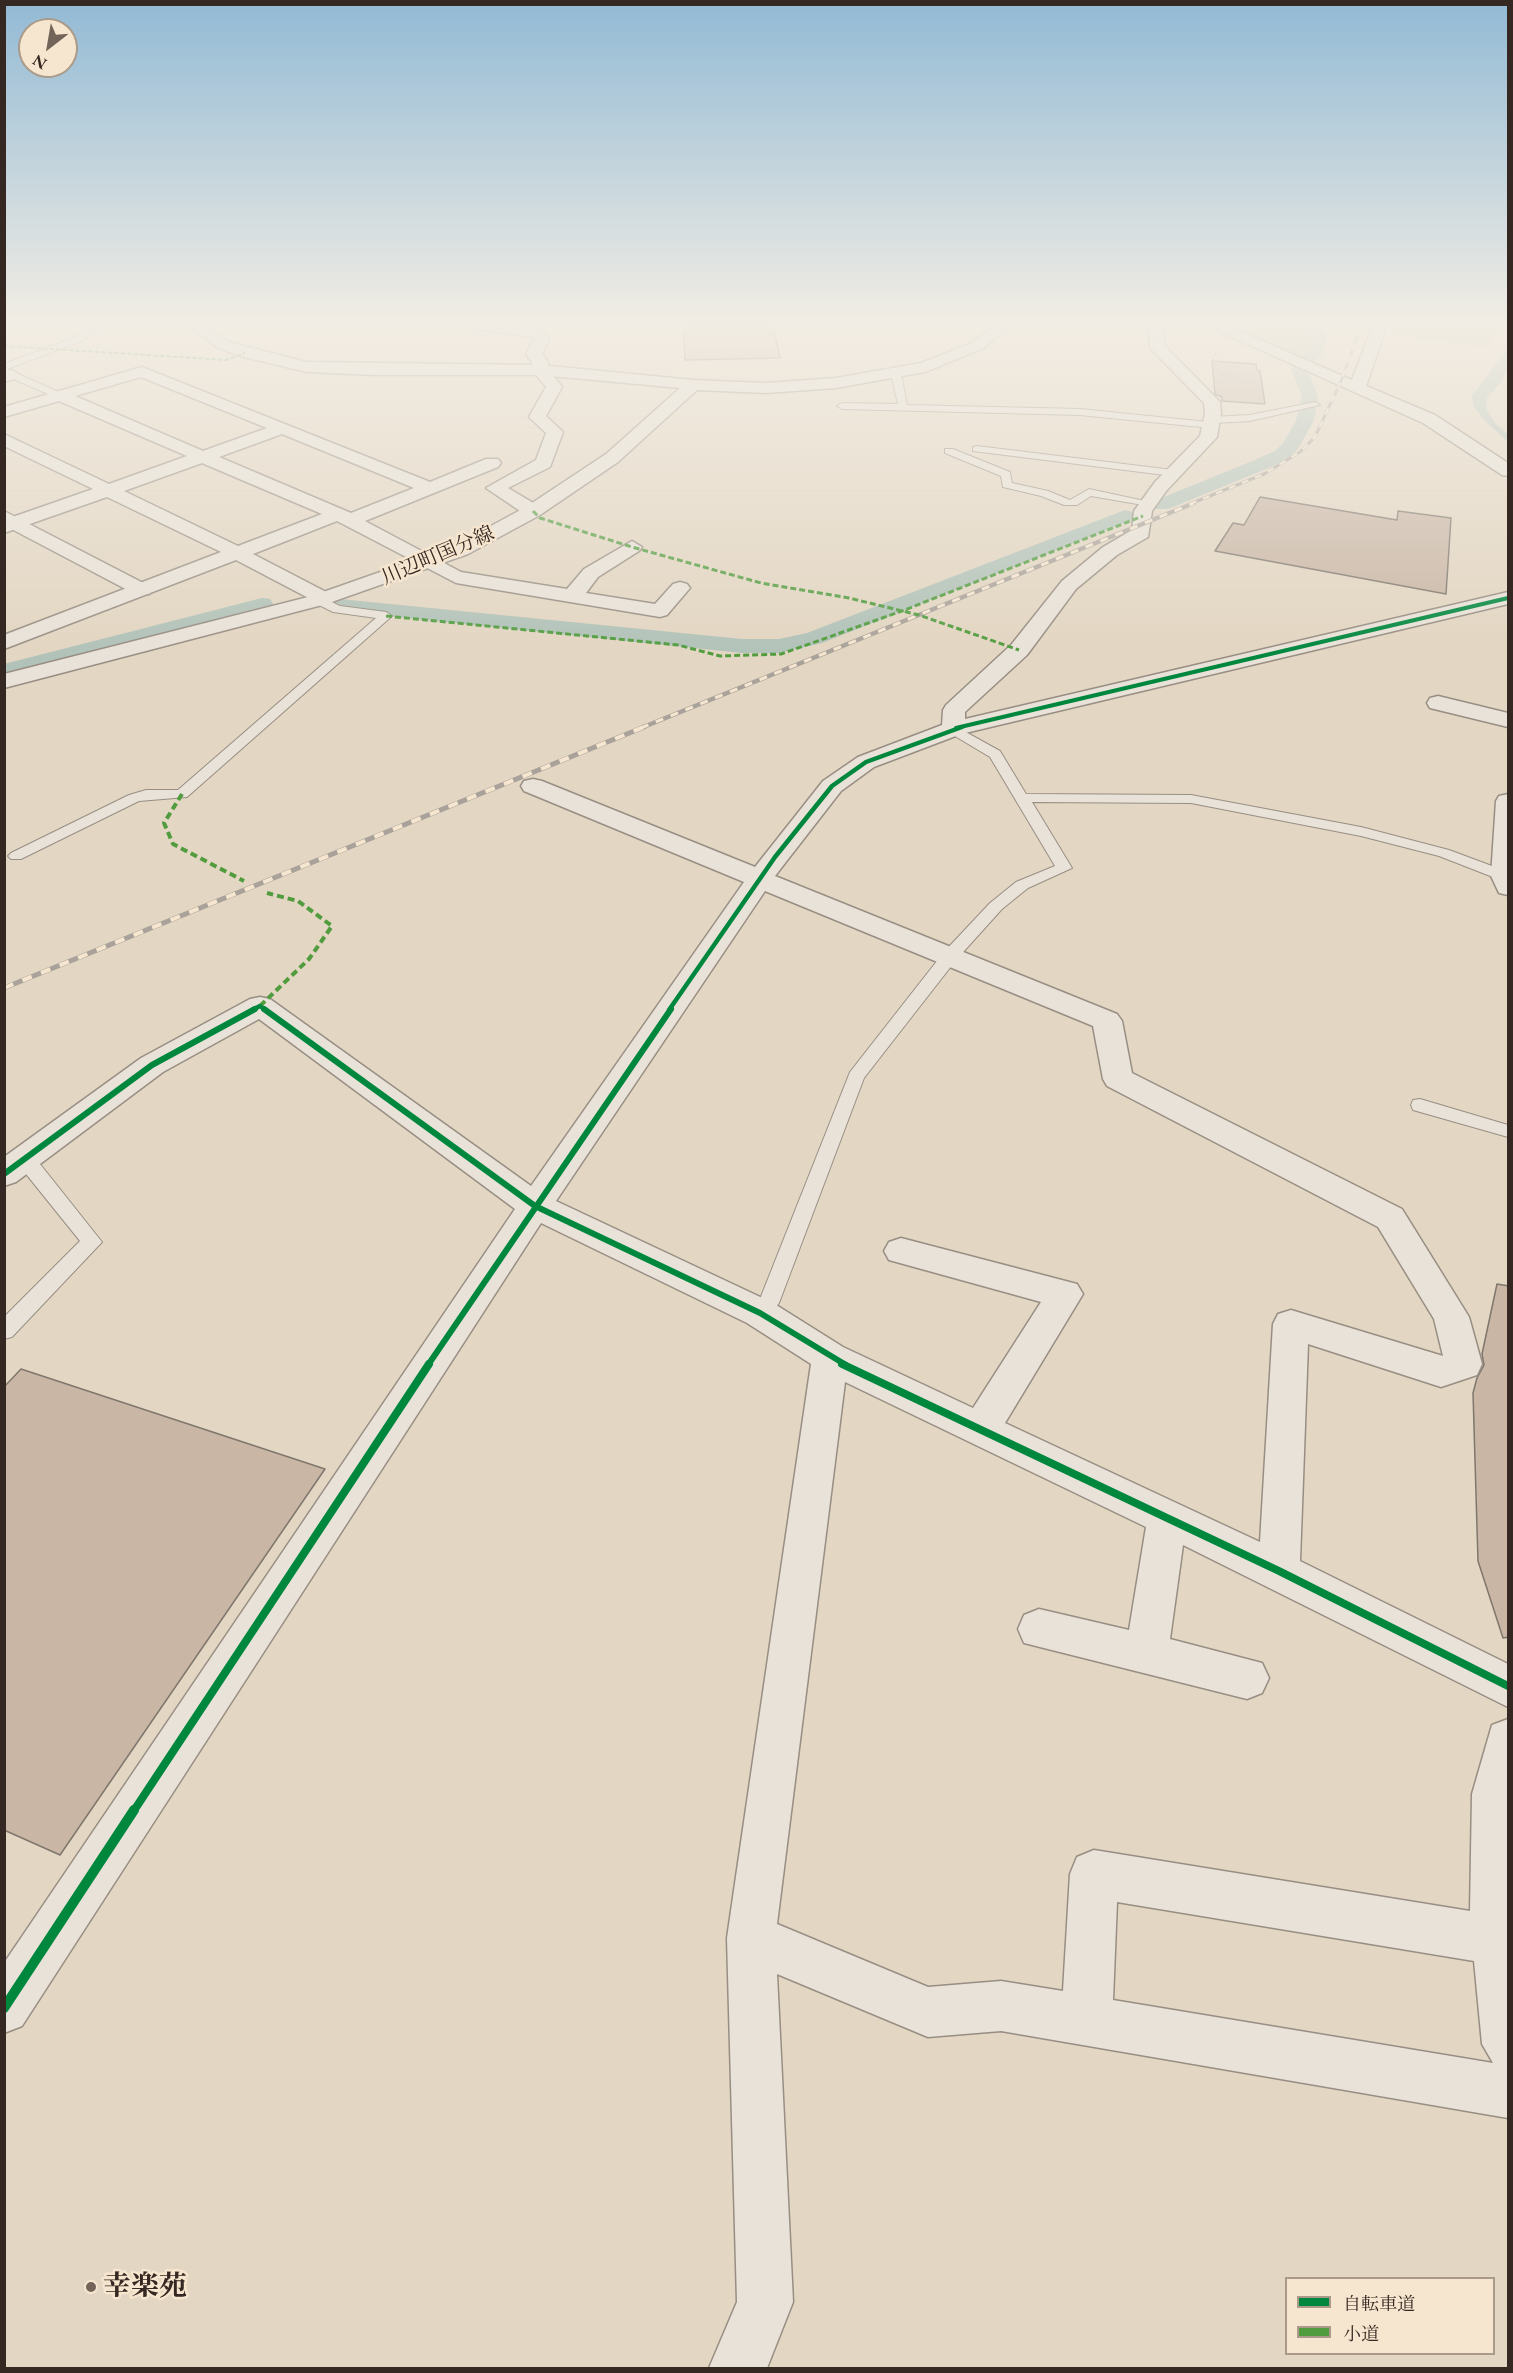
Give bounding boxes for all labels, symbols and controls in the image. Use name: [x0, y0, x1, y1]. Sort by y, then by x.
north arrow: [18, 18, 78, 78]
text: N: [29, 50, 50, 74]
street label: 川辺町国分線: [378, 522, 498, 590]
place label: 幸楽苑: [103, 2270, 187, 2304]
legend: [1285, 2277, 1495, 2355]
marker: 幸楽苑: [84, 2280, 98, 2294]
text: 自転車道: [1343, 2292, 1415, 2315]
text: 小道: [1343, 2322, 1379, 2345]

